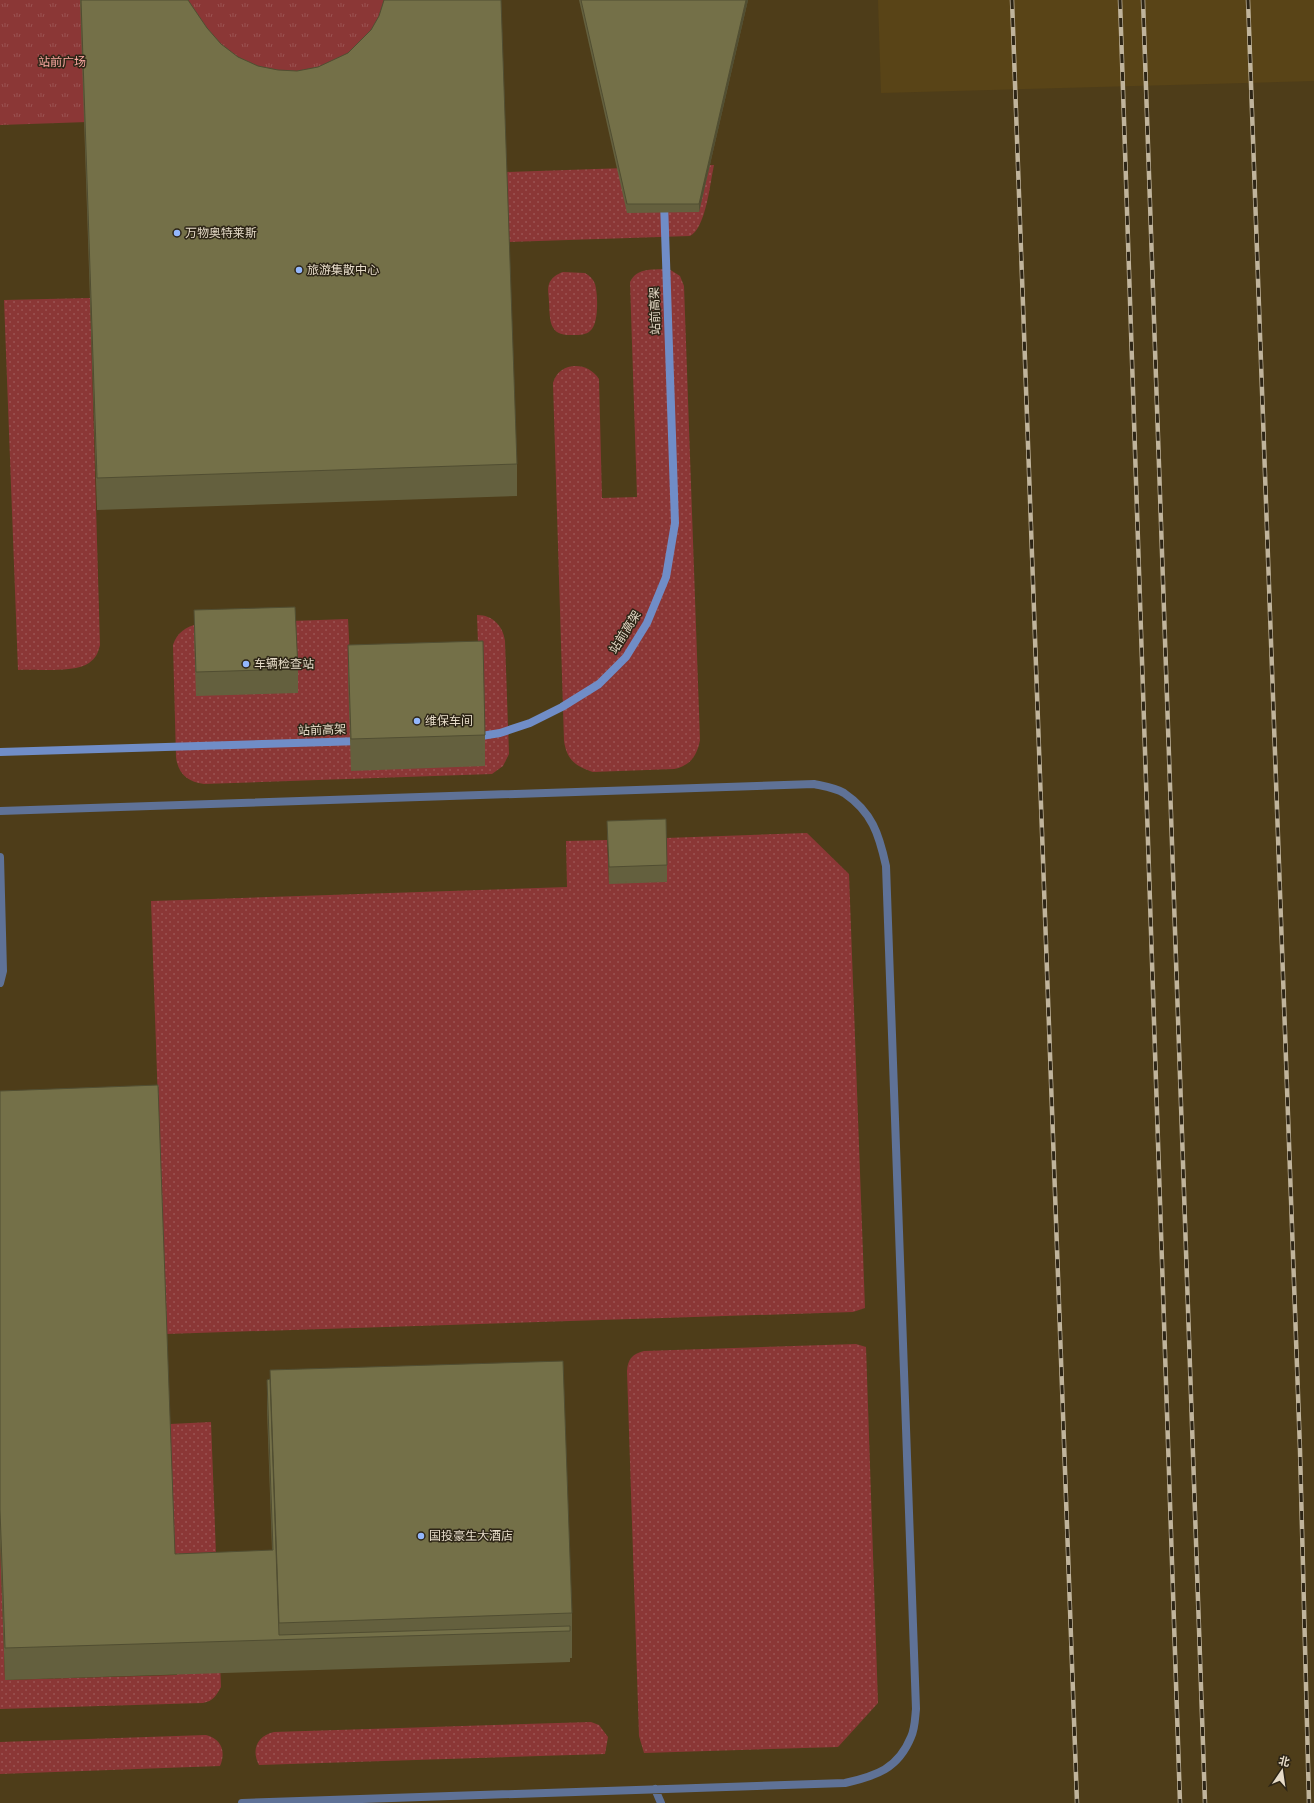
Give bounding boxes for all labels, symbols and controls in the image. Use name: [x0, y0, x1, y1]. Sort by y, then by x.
park label: 站前广场: [38, 55, 86, 69]
place label: 万物奥特莱斯: [185, 226, 257, 240]
marker: 万物奥特莱斯: [172, 228, 182, 238]
place label: 旅游集散中心: [307, 263, 379, 277]
marker: 旅游集散中心: [294, 265, 304, 275]
street label: 站前高架: [647, 287, 663, 335]
street label: 站前高架: [606, 608, 644, 656]
place label: 车辆检查站: [254, 657, 314, 671]
marker: 车辆检查站: [241, 659, 251, 669]
place label: 维保车间: [425, 714, 473, 728]
marker: 维保车间: [412, 716, 422, 726]
street label: 站前高架: [298, 722, 346, 738]
place label: 国投豪生大酒店: [429, 1529, 513, 1543]
marker: 国投豪生大酒店: [416, 1531, 426, 1541]
north arrow: [1262, 1751, 1302, 1791]
text: 北: [1277, 1754, 1291, 1769]

